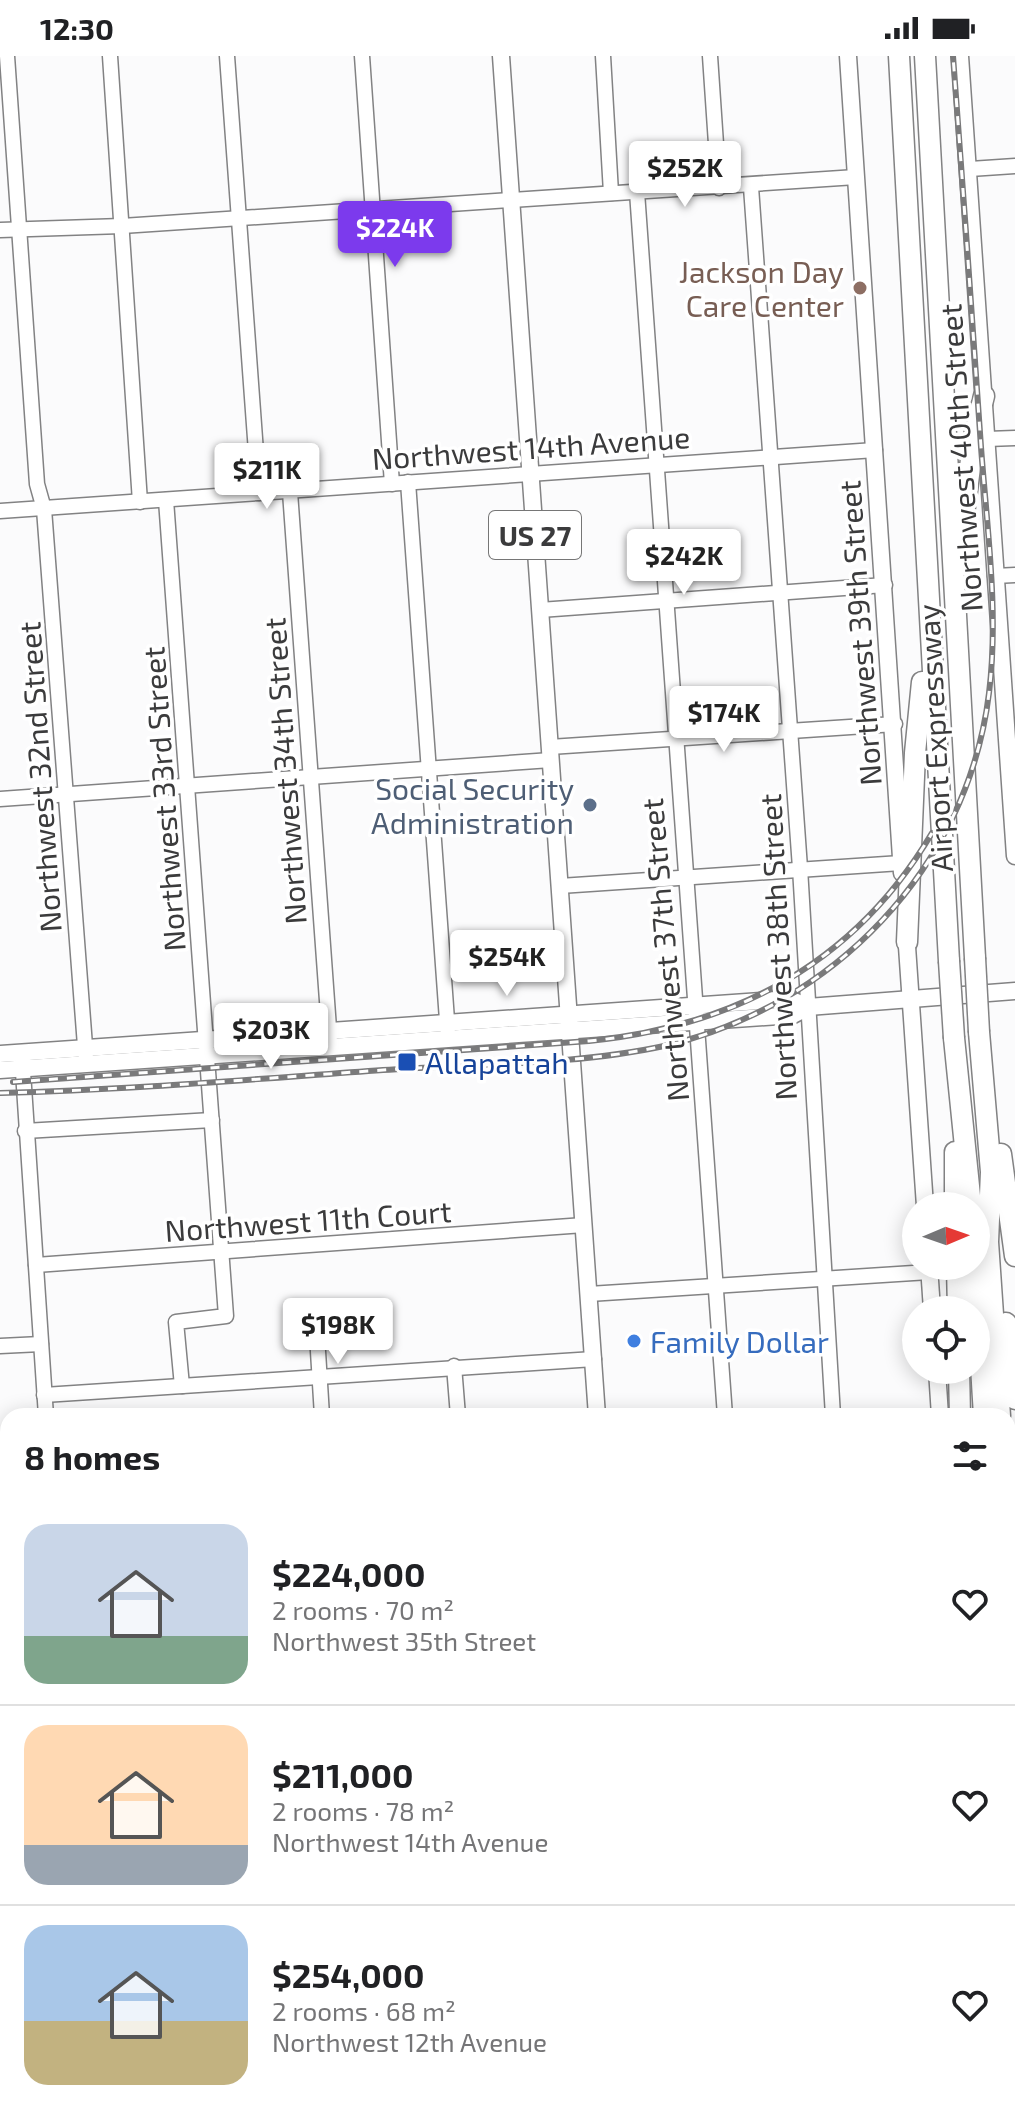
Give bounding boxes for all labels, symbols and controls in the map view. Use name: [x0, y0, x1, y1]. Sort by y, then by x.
text: 12:30: [40, 10, 114, 46]
pin: $252K: [629, 141, 741, 209]
text: $252K: [647, 151, 723, 182]
pin: $224K: [339, 201, 451, 269]
text: $224K: [356, 211, 434, 242]
place label: Jackson Day Care Center: [679, 253, 844, 323]
marker: Jackson Day Care Center: [851, 279, 869, 297]
street label: Northwest 40th Street: [931, 303, 989, 613]
street label: Northwest 14th Avenue: [371, 418, 691, 476]
pin: $211K: [211, 443, 323, 511]
text: $211K: [232, 453, 302, 484]
street label: Northwest 39th Street: [830, 479, 888, 787]
road number: US 27: [489, 511, 581, 559]
pin: $242K: [628, 529, 740, 597]
text: $242K: [645, 539, 723, 570]
street label: Airport Expressway: [909, 603, 959, 873]
street label: Northwest 34th Street: [255, 617, 313, 925]
street label: Northwest 32nd Street: [10, 620, 68, 934]
street label: Northwest 33rd Street: [134, 645, 192, 953]
pin: $174K: [668, 686, 780, 754]
text: $174K: [687, 696, 761, 727]
place label: Social Security Administration: [371, 770, 574, 840]
street label: Northwest 38th Street: [751, 793, 803, 1101]
marker: Social Security Administration: [581, 796, 599, 814]
street label: Northwest 37th Street: [633, 797, 695, 1103]
pin: $254K: [451, 930, 563, 998]
text: $254K: [468, 940, 546, 971]
pin: $203K: [215, 1003, 327, 1071]
text: $203K: [232, 1013, 310, 1044]
place label: Allapattah: [425, 1044, 569, 1080]
marker: Allapattah: [396, 1051, 418, 1073]
street label: Northwest 11th Court: [163, 1192, 453, 1248]
north arrow: [902, 1192, 990, 1280]
map controls: [902, 1192, 990, 1384]
button: locate: [902, 1296, 990, 1384]
pin: $198K: [282, 1298, 394, 1366]
text: $198K: [301, 1308, 375, 1339]
place label: Family Dollar: [650, 1323, 829, 1359]
marker: Family Dollar: [625, 1332, 643, 1350]
icon: filters: [948, 1434, 992, 1478]
text: 8 homes: [24, 1436, 160, 1477]
text: $224,000: [272, 1553, 425, 1594]
icon: home: [88, 1556, 184, 1652]
icon: heart: [948, 1582, 992, 1626]
text: 2 rooms · 70 m²: [272, 1594, 454, 1625]
text: Northwest 35th Street: [272, 1625, 536, 1656]
text: $211,000: [272, 1754, 413, 1795]
icon: home: [88, 1757, 184, 1853]
icon: heart: [948, 1783, 992, 1827]
text: 2 rooms · 78 m²: [272, 1795, 454, 1826]
text: Northwest 14th Avenue: [272, 1826, 548, 1857]
text: $254,000: [272, 1954, 425, 1995]
icon: home: [88, 1957, 184, 2053]
icon: heart: [948, 1983, 992, 2027]
text: 2 rooms · 68 m²: [272, 1995, 456, 2026]
text: Northwest 12th Avenue: [272, 2026, 547, 2057]

